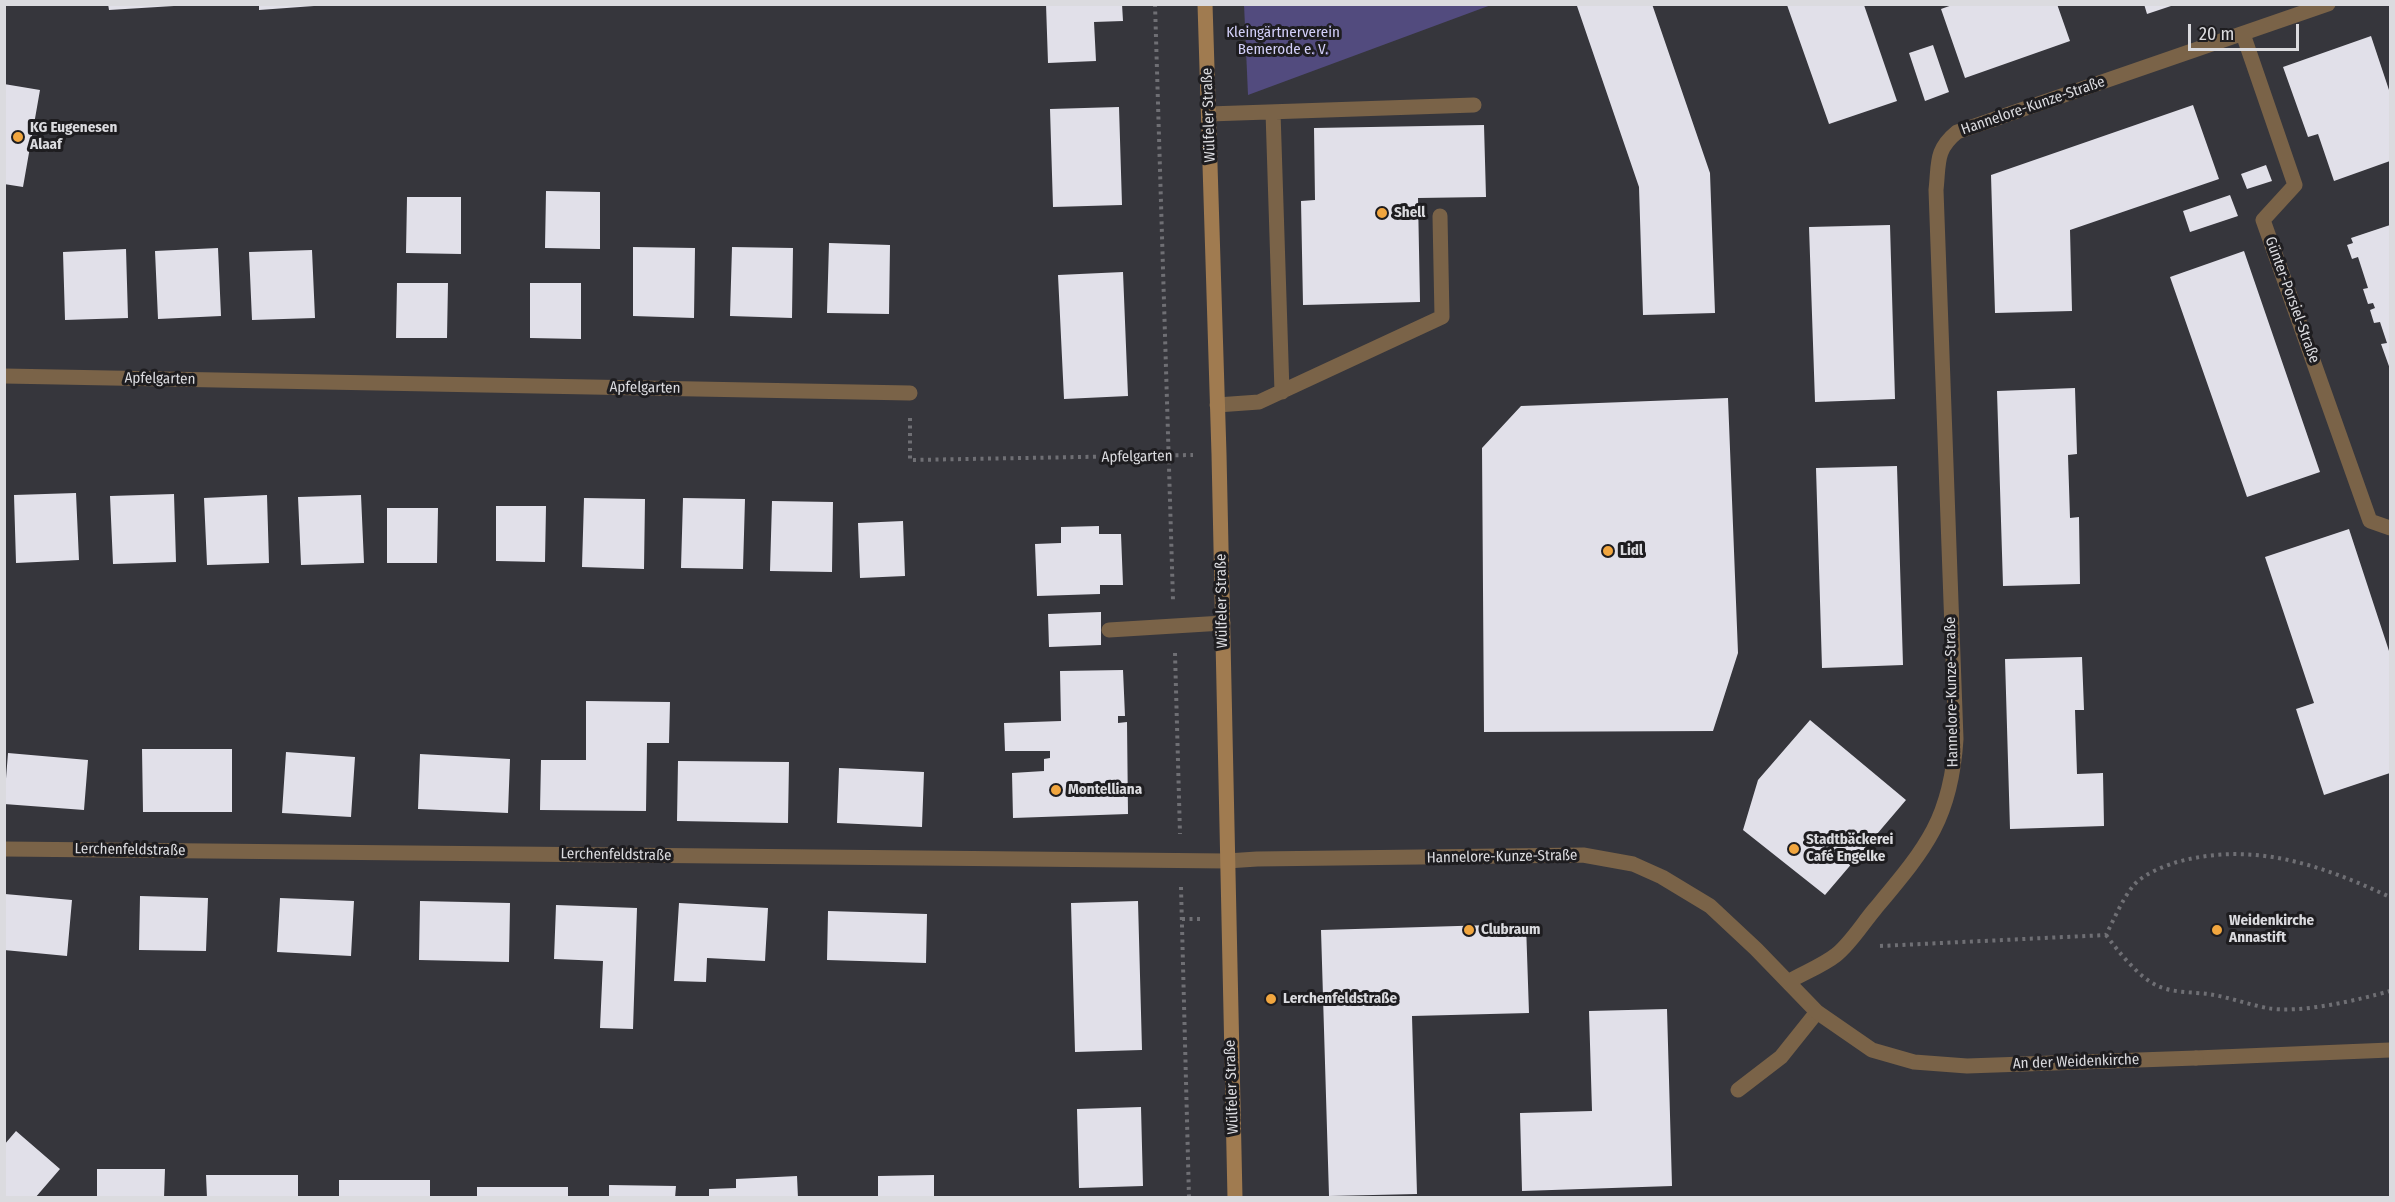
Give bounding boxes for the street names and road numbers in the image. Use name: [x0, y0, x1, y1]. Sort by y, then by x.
street label: Wülfeler Straße: [1198, 67, 1220, 163]
street label: Hannelore-Kunze-Straße: [1959, 73, 2107, 139]
street label: Günter-Porsiel-Straße: [2261, 234, 2323, 366]
street label: Apfelgarten: [124, 369, 196, 389]
street label: Apfelgarten: [609, 378, 681, 398]
street label: Apfelgarten: [1101, 447, 1173, 467]
street label: Wülfeler Straße: [1212, 554, 1232, 648]
street label: Hannelore-Kunze-Straße: [1942, 616, 1962, 768]
street label: Lerchenfeldstraße: [74, 840, 186, 860]
street label: Lerchenfeldstraße: [560, 845, 672, 865]
street label: Hannelore-Kunze-Straße: [1426, 847, 1578, 867]
street label: Wülfeler Straße: [1221, 1039, 1243, 1135]
street label: An der Weidenkirche: [2012, 1051, 2140, 1073]

